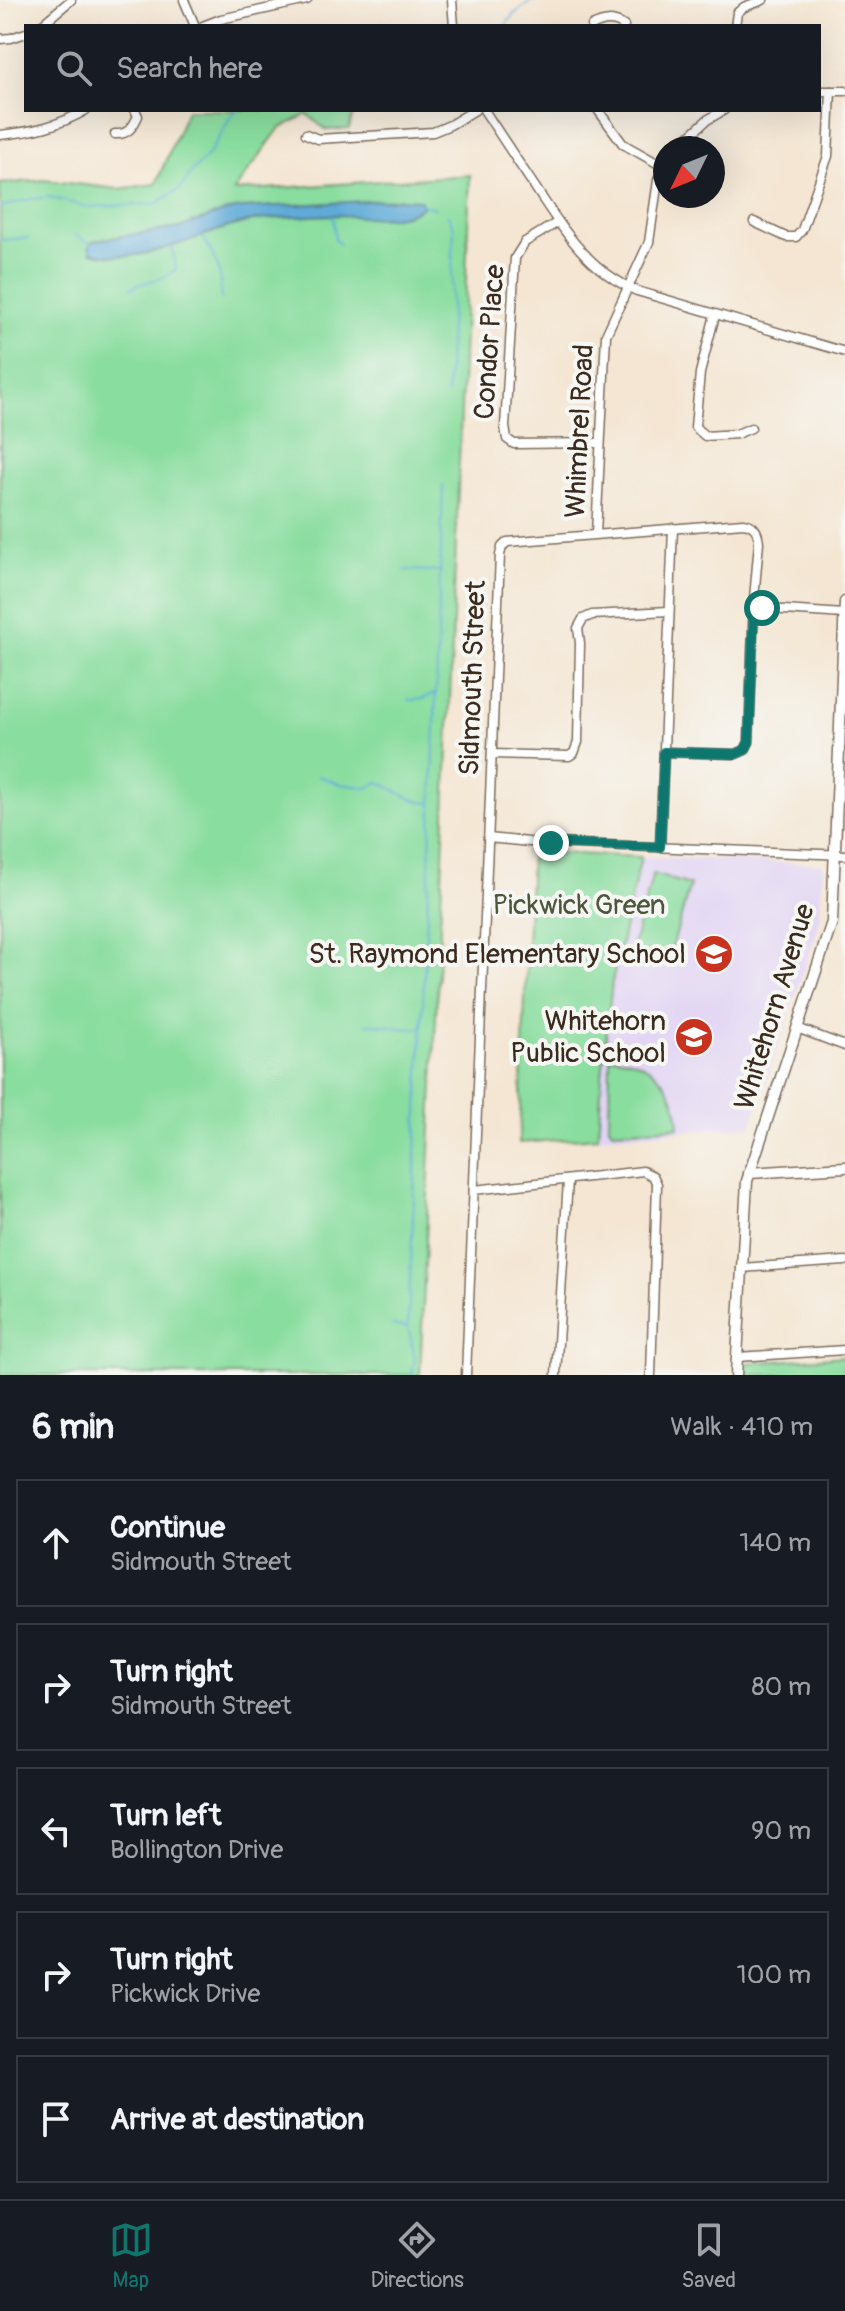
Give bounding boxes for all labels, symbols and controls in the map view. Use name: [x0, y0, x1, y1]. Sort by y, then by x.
search box: [24, 24, 821, 112]
icon: search: [52, 46, 96, 90]
text: Search here: [116, 50, 263, 87]
north arrow: [653, 136, 725, 208]
street label: Condor Place: [467, 263, 513, 421]
street label: Whimbrel Road: [558, 343, 602, 519]
street label: Sidmouth Street: [452, 579, 494, 776]
route start: [744, 590, 780, 626]
route end: [533, 825, 569, 861]
park label: Pickwick Green: [492, 888, 666, 923]
street label: Whitehorn Avenue: [727, 900, 823, 1114]
school or university icon: St. Raymond Elementary School: [693, 933, 735, 975]
place label: St. Raymond Elementary School: [309, 937, 686, 972]
place label: Whitehorn Public School: [510, 1004, 666, 1071]
school or university icon: Whitehorn Public School: [673, 1016, 715, 1058]
text: 6 min: [32, 1406, 114, 1449]
text: Walk · 410 m: [670, 1411, 813, 1443]
text: Continue: [110, 1509, 225, 1546]
icon: ahead: [34, 1521, 78, 1565]
text: 140 m: [739, 1527, 811, 1559]
text: Sidmouth Street: [110, 1546, 291, 1578]
text: Turn right: [110, 1653, 233, 1690]
icon: right: [34, 1665, 78, 1709]
text: 80 m: [751, 1671, 811, 1703]
text: Sidmouth Street: [110, 1690, 291, 1722]
text: Turn left: [110, 1797, 221, 1834]
icon: left: [34, 1809, 78, 1853]
text: 90 m: [751, 1815, 811, 1847]
text: Bollington Drive: [110, 1834, 283, 1866]
text: Turn right: [110, 1941, 233, 1978]
icon: right: [34, 1953, 78, 1997]
text: 100 m: [737, 1959, 811, 1991]
text: Pickwick Drive: [110, 1978, 260, 2010]
icon: arrive: [34, 2097, 78, 2141]
text: Arrive at destination: [110, 2101, 364, 2138]
tab: Map: [109, 2218, 153, 2294]
tab: Directions: [371, 2218, 464, 2294]
tab: Saved: [682, 2218, 736, 2294]

